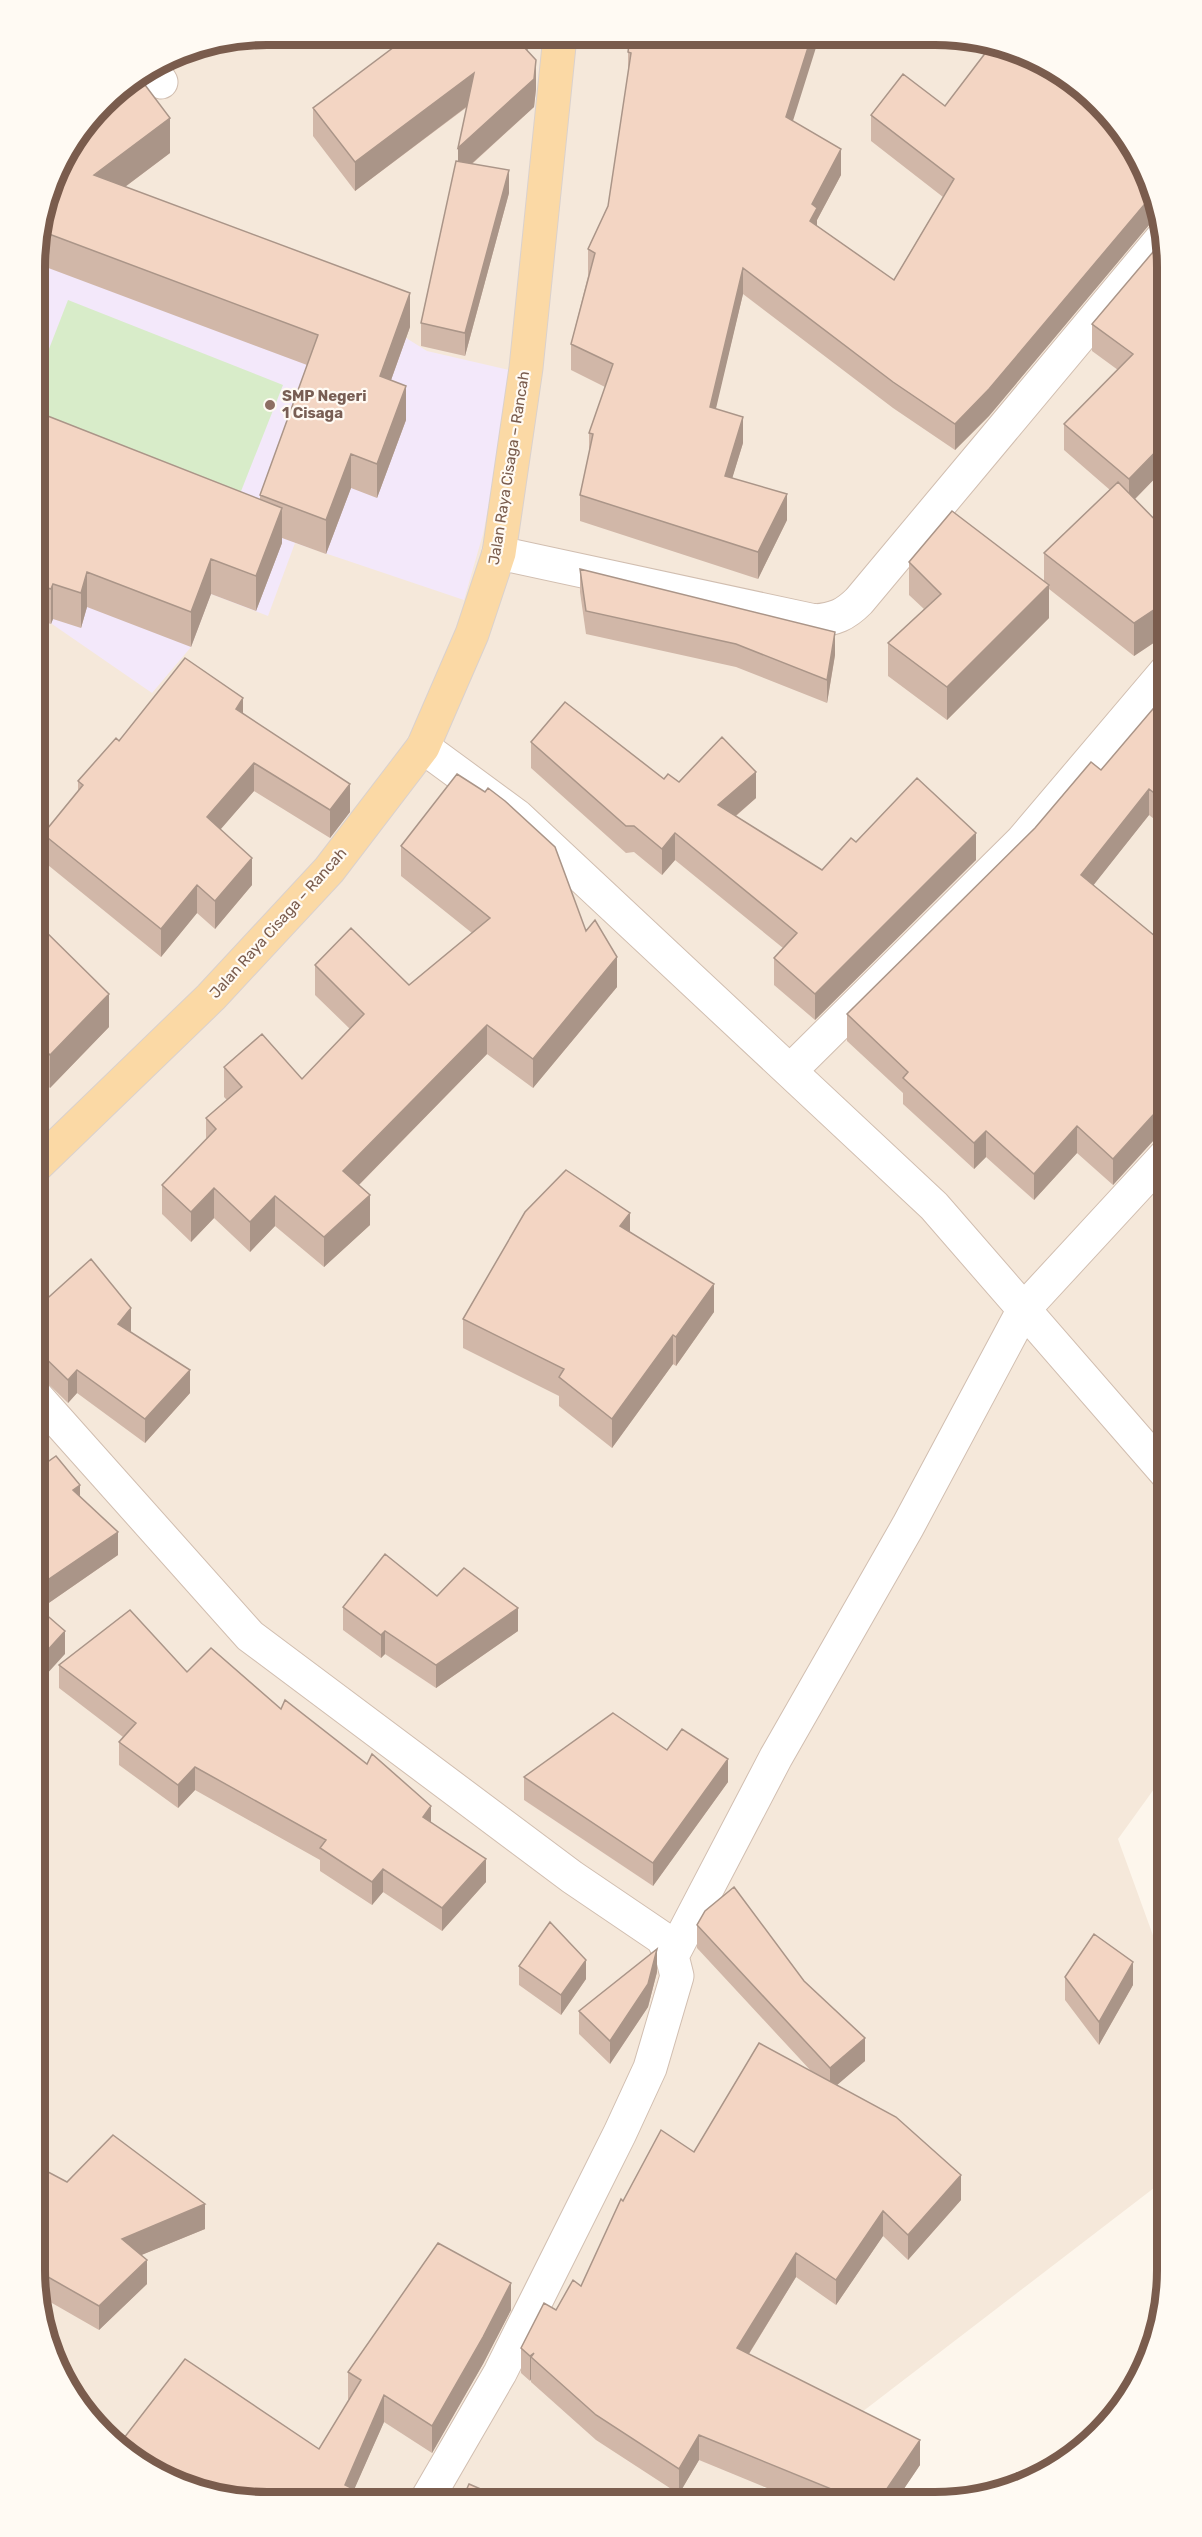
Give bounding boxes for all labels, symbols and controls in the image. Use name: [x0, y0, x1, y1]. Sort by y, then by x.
street label: Jalan Raya Cisaga – Rancah: [485, 370, 533, 566]
place label: SMP Negeri 1 Cisaga: [282, 387, 367, 422]
marker: SMP Negeri 1 Cisaga: [263, 398, 277, 412]
street label: Jalan Raya Cisaga – Rancah: [206, 844, 350, 1002]

